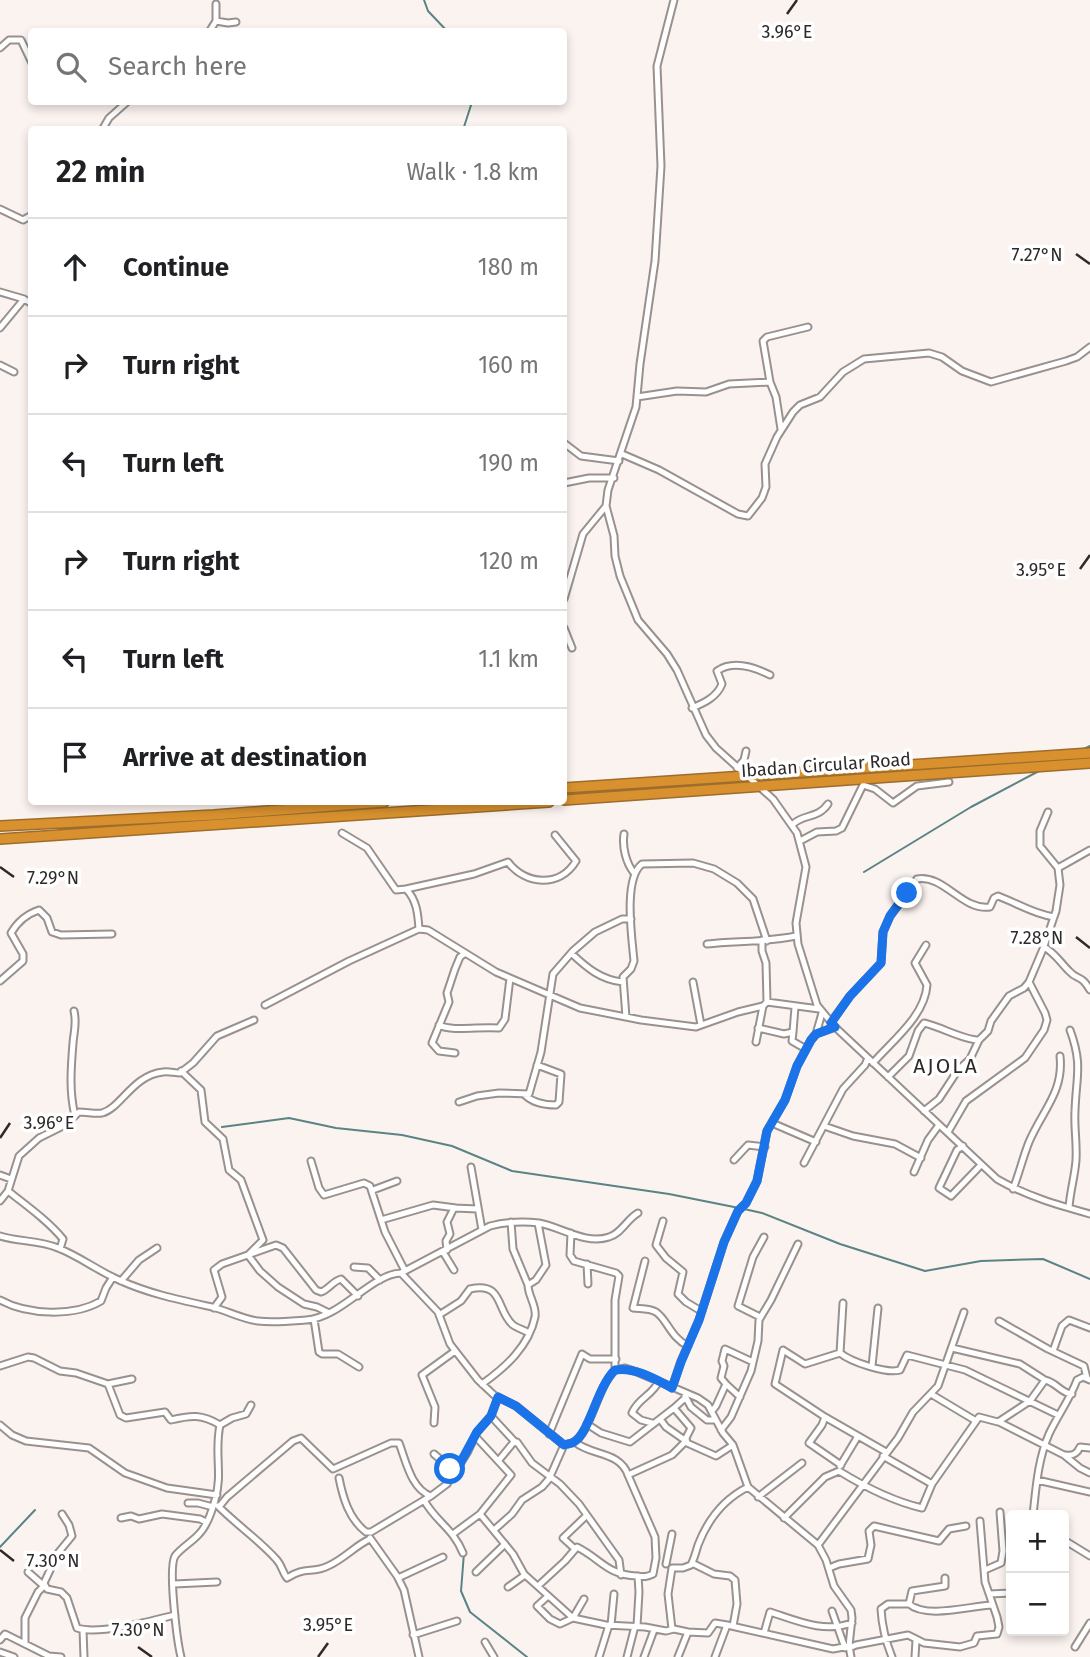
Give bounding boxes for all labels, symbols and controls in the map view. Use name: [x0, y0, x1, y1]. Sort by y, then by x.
text: 3.96°E: [762, 21, 812, 43]
search box: [28, 28, 567, 105]
icon: search: [52, 48, 90, 86]
text: Search here: [108, 51, 247, 82]
text: 22 min: [56, 154, 145, 190]
text: Walk · 1.8 km: [406, 158, 539, 186]
text: 7.27°N: [1012, 244, 1062, 266]
icon: ahead: [56, 248, 94, 286]
text: Continue: [123, 252, 229, 283]
text: 180 m: [478, 253, 539, 281]
icon: right: [56, 346, 94, 384]
text: Turn right: [123, 350, 240, 381]
text: 160 m: [478, 351, 539, 379]
icon: left: [56, 444, 94, 482]
text: Turn left: [123, 448, 224, 479]
text: 190 m: [478, 449, 539, 477]
icon: right: [56, 542, 94, 580]
text: Turn right: [123, 546, 240, 577]
text: 120 m: [479, 547, 539, 575]
text: 3.95°E: [1016, 559, 1066, 581]
icon: left: [56, 640, 94, 678]
text: Turn left: [123, 644, 224, 675]
text: 1.1 km: [478, 645, 539, 673]
icon: arrive: [56, 738, 94, 776]
text: Arrive at destination: [123, 742, 367, 773]
street label: Ibadan Circular Road: [740, 748, 912, 782]
text: 7.29°N: [27, 867, 79, 889]
route end: [891, 877, 922, 908]
text: 7.28°N: [1011, 927, 1063, 949]
district label: AJOLA: [913, 1053, 979, 1079]
text: 3.96°E: [24, 1112, 74, 1134]
route start: [434, 1453, 465, 1484]
map controls: [1006, 1510, 1069, 1636]
button: +: [1006, 1510, 1069, 1573]
text: 7.30°N: [26, 1550, 80, 1572]
button: −: [1006, 1573, 1069, 1636]
text: 3.95°E: [303, 1614, 353, 1636]
text: 7.30°N: [111, 1619, 165, 1641]

